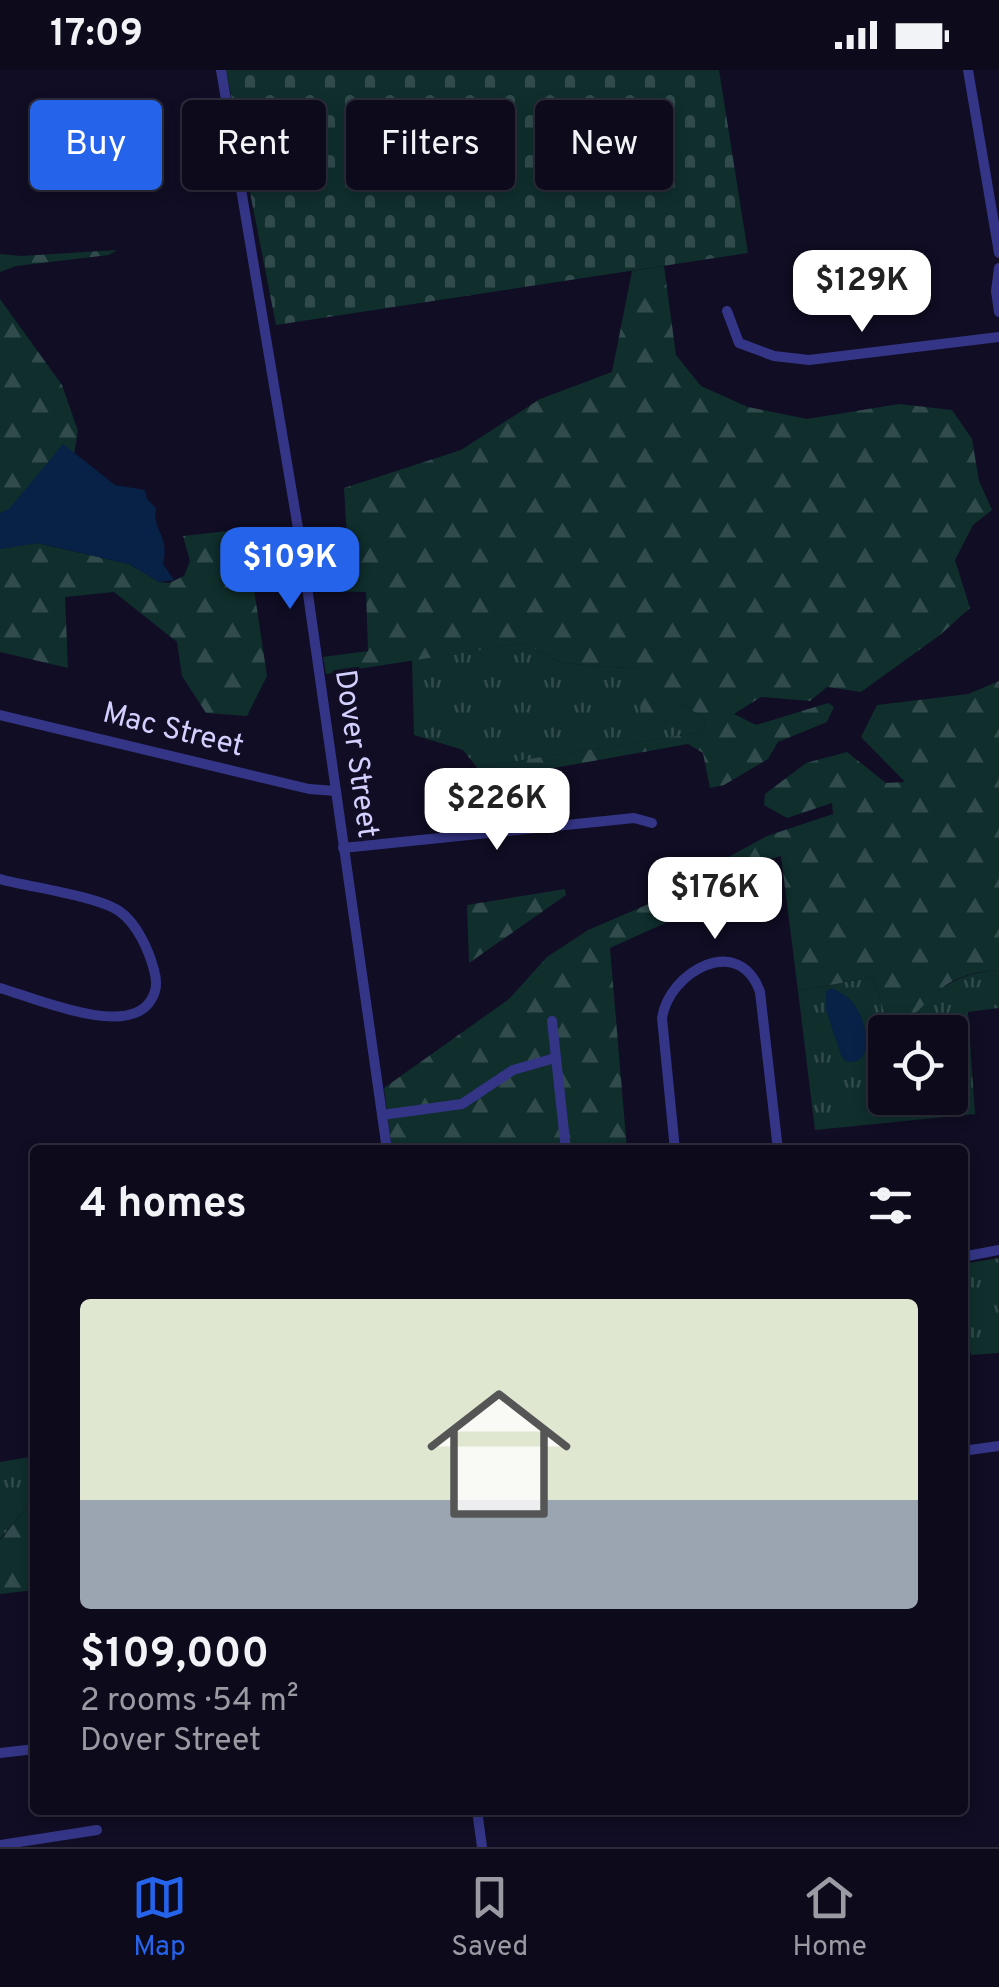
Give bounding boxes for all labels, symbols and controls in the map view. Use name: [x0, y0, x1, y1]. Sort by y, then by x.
text: 17:09: [50, 11, 143, 60]
chip: Buy: [30, 100, 162, 190]
chip: Rent: [182, 100, 326, 190]
chip: Filters: [346, 100, 515, 190]
chip: New: [535, 100, 673, 190]
pin: $129K: [792, 250, 932, 335]
text: $129K: [815, 262, 909, 302]
pin: $109K: [220, 527, 360, 612]
text: $109K: [242, 539, 338, 579]
street label: Dover Street: [325, 667, 385, 841]
street label: Mac Street: [99, 696, 247, 766]
pin: $226K: [427, 768, 567, 853]
text: $226K: [447, 780, 547, 820]
pin: $176K: [645, 857, 785, 942]
text: $176K: [670, 869, 760, 909]
map controls: [868, 1015, 968, 1115]
button: locate: [868, 1015, 968, 1115]
icon: filters: [863, 1178, 918, 1233]
text: 4 homes: [80, 1179, 247, 1232]
icon: home: [409, 1364, 589, 1544]
text: $109,000: [80, 1629, 269, 1682]
text: 2 rooms · 54 m²: [80, 1682, 299, 1722]
text: Dover Street: [80, 1722, 261, 1762]
tab: Map: [132, 1870, 187, 1966]
tab: Saved: [451, 1870, 528, 1966]
tab: Home: [793, 1870, 867, 1966]

